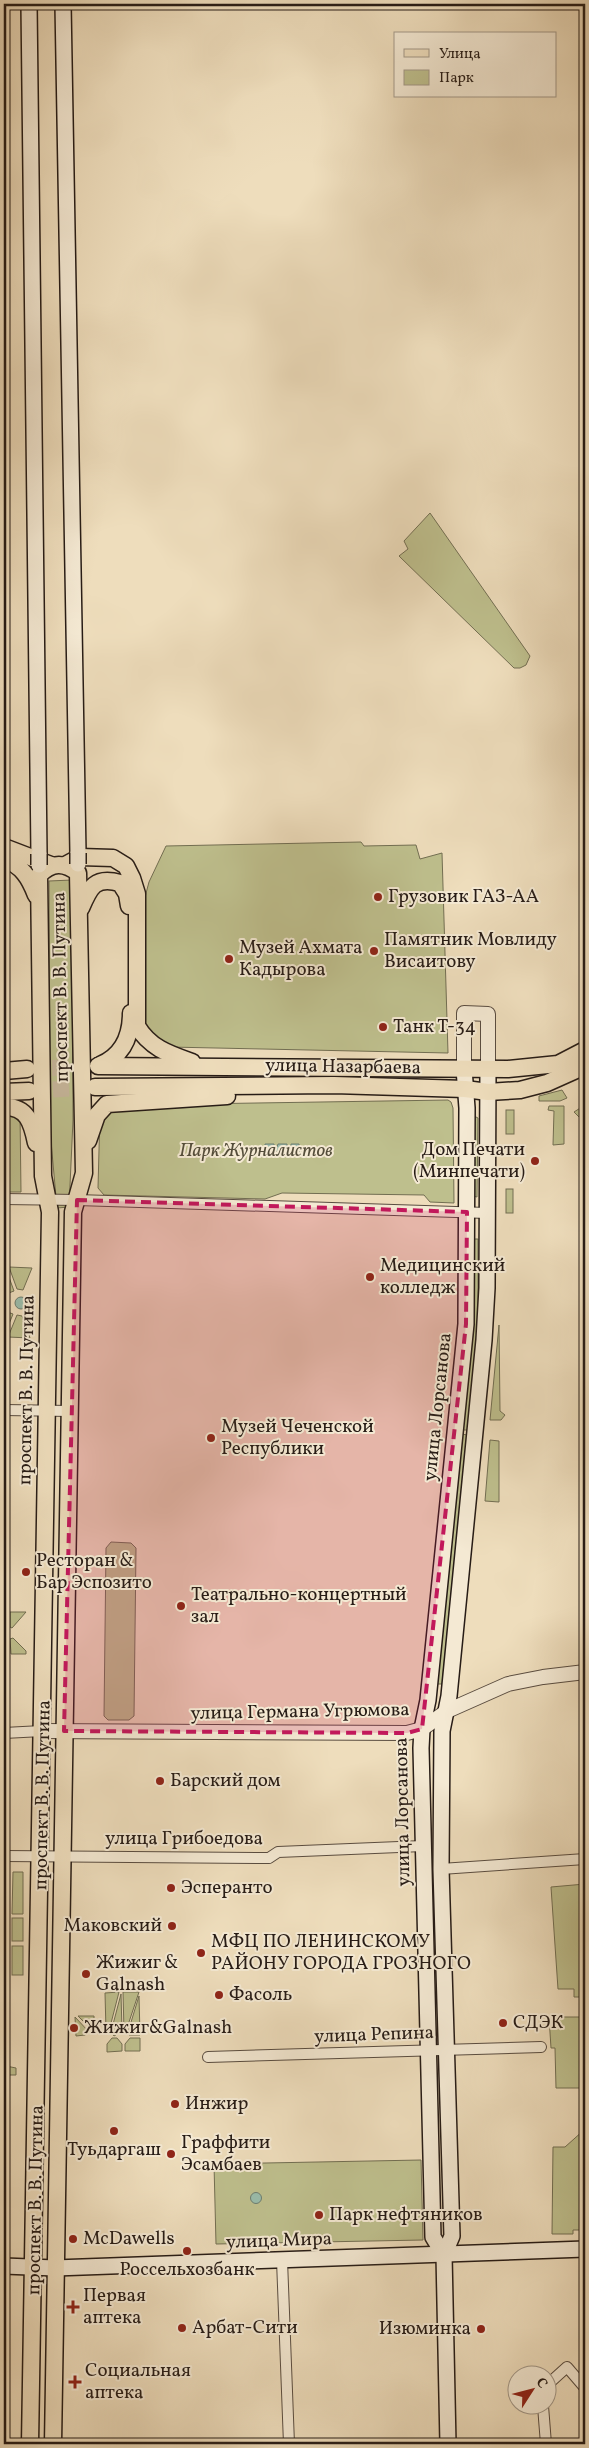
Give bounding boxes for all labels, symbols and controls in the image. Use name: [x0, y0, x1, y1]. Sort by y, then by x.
legend: [394, 32, 556, 98]
text: Улица: [439, 44, 481, 65]
text: Парк: [439, 68, 474, 89]
place label: Грузовик ГАЗ-АА: [388, 884, 539, 910]
marker: Грузовик ГАЗ-АА: [372, 891, 384, 903]
street label: проспект В. В. Путина: [46, 892, 76, 1082]
place label: Памятник Мовлиду Висаитову: [384, 927, 557, 975]
place label: Музей Ахмата Кадырова: [239, 935, 363, 983]
marker: Памятник Мовлиду Висаитову: [368, 945, 380, 957]
marker: Музей Ахмата Кадырова: [223, 953, 235, 965]
place label: Танк Т-34: [393, 1014, 476, 1040]
marker: Танк Т-34: [377, 1021, 389, 1033]
street label: улица Назарбаева: [265, 1053, 421, 1081]
place label: Дом Печати (Минпечати): [413, 1137, 525, 1185]
park label: Парк Журналистов: [179, 1138, 333, 1164]
marker: Дом Печати (Минпечати): [529, 1155, 541, 1167]
place label: Медицинский колледж: [380, 1253, 505, 1301]
marker: Медицинский колледж: [364, 1271, 376, 1283]
street label: проспект В. В. Путина: [12, 1295, 42, 1485]
street label: улица Лорсанова: [417, 1331, 459, 1483]
place label: Музей Чеченской Республики: [221, 1414, 374, 1462]
marker: Музей Чеченской Республики: [205, 1432, 217, 1444]
place label: Ресторан & Бар Эспозито: [36, 1548, 152, 1596]
marker: Ресторан & Бар Эспозито: [20, 1566, 32, 1578]
place label: Театрально-концертный зал: [191, 1582, 407, 1630]
marker: Театрально-концертный зал: [175, 1600, 187, 1612]
street label: улица Германа Угрюмова: [190, 1697, 410, 1727]
street label: проспект В. В. Путина: [28, 1700, 58, 1890]
street label: улица Лорсанова: [389, 1737, 417, 1887]
place label: Барский дом: [170, 1768, 281, 1794]
marker: Барский дом: [154, 1775, 166, 1787]
street label: улица Грибоедова: [105, 1826, 263, 1852]
place label: Эсперанто: [181, 1875, 273, 1901]
marker: Эсперанто: [165, 1882, 177, 1894]
place label: Маковский: [64, 1913, 162, 1939]
marker: Маковский: [166, 1920, 178, 1932]
place label: МФЦ ПО ЛЕНИНСКОМУ РАЙОНУ ГОРОДА ГРОЗНОГО: [211, 1929, 471, 1977]
marker: МФЦ ПО ЛЕНИНСКОМУ РАЙОНУ ГОРОДА ГРОЗНОГО: [195, 1947, 207, 1959]
place label: Жижиг & Galnash: [96, 1950, 178, 1998]
marker: Жижиг & Galnash: [80, 1968, 92, 1980]
place label: Фасоль: [229, 1982, 292, 2008]
marker: Фасоль: [213, 1989, 225, 2001]
place label: СДЭК: [513, 2010, 563, 2036]
place label: Жижиг&Galnash: [84, 2015, 232, 2041]
marker: СДЭК: [497, 2017, 509, 2029]
street label: улица Репина: [314, 2020, 434, 2050]
marker: Жижиг&Galnash: [68, 2022, 80, 2034]
place label: Инжир: [185, 2091, 249, 2117]
marker: Инжир: [169, 2098, 181, 2110]
street label: проспект В. В. Путина: [21, 2105, 51, 2295]
marker: Туьдаргаш: [108, 2125, 120, 2137]
place label: Граффити Эсамбаев: [181, 2130, 270, 2178]
place label: Туьдаргаш: [67, 2137, 161, 2163]
marker: Граффити Эсамбаев: [165, 2148, 177, 2160]
place label: Парк нефтяников: [329, 2202, 483, 2228]
marker: Парк нефтяников: [313, 2209, 325, 2221]
place label: McDawells: [83, 2226, 175, 2252]
street label: улица Мира: [225, 2226, 333, 2256]
marker: McDawells: [67, 2233, 79, 2245]
marker: Россельхозбанк: [181, 2245, 193, 2257]
place label: Россельхозбанк: [119, 2257, 255, 2283]
place label: Первая аптека: [83, 2283, 146, 2331]
marker: Первая аптека: [67, 2301, 79, 2313]
place label: Арбат-Сити: [192, 2315, 298, 2341]
place label: Изюминка: [379, 2316, 471, 2342]
marker: Арбат-Сити: [176, 2322, 188, 2334]
marker: Изюминка: [475, 2323, 487, 2335]
place label: Социальная аптека: [85, 2358, 191, 2406]
north arrow: [506, 2366, 556, 2416]
text: С: [531, 2374, 552, 2392]
marker: Социальная аптека: [69, 2376, 81, 2388]

